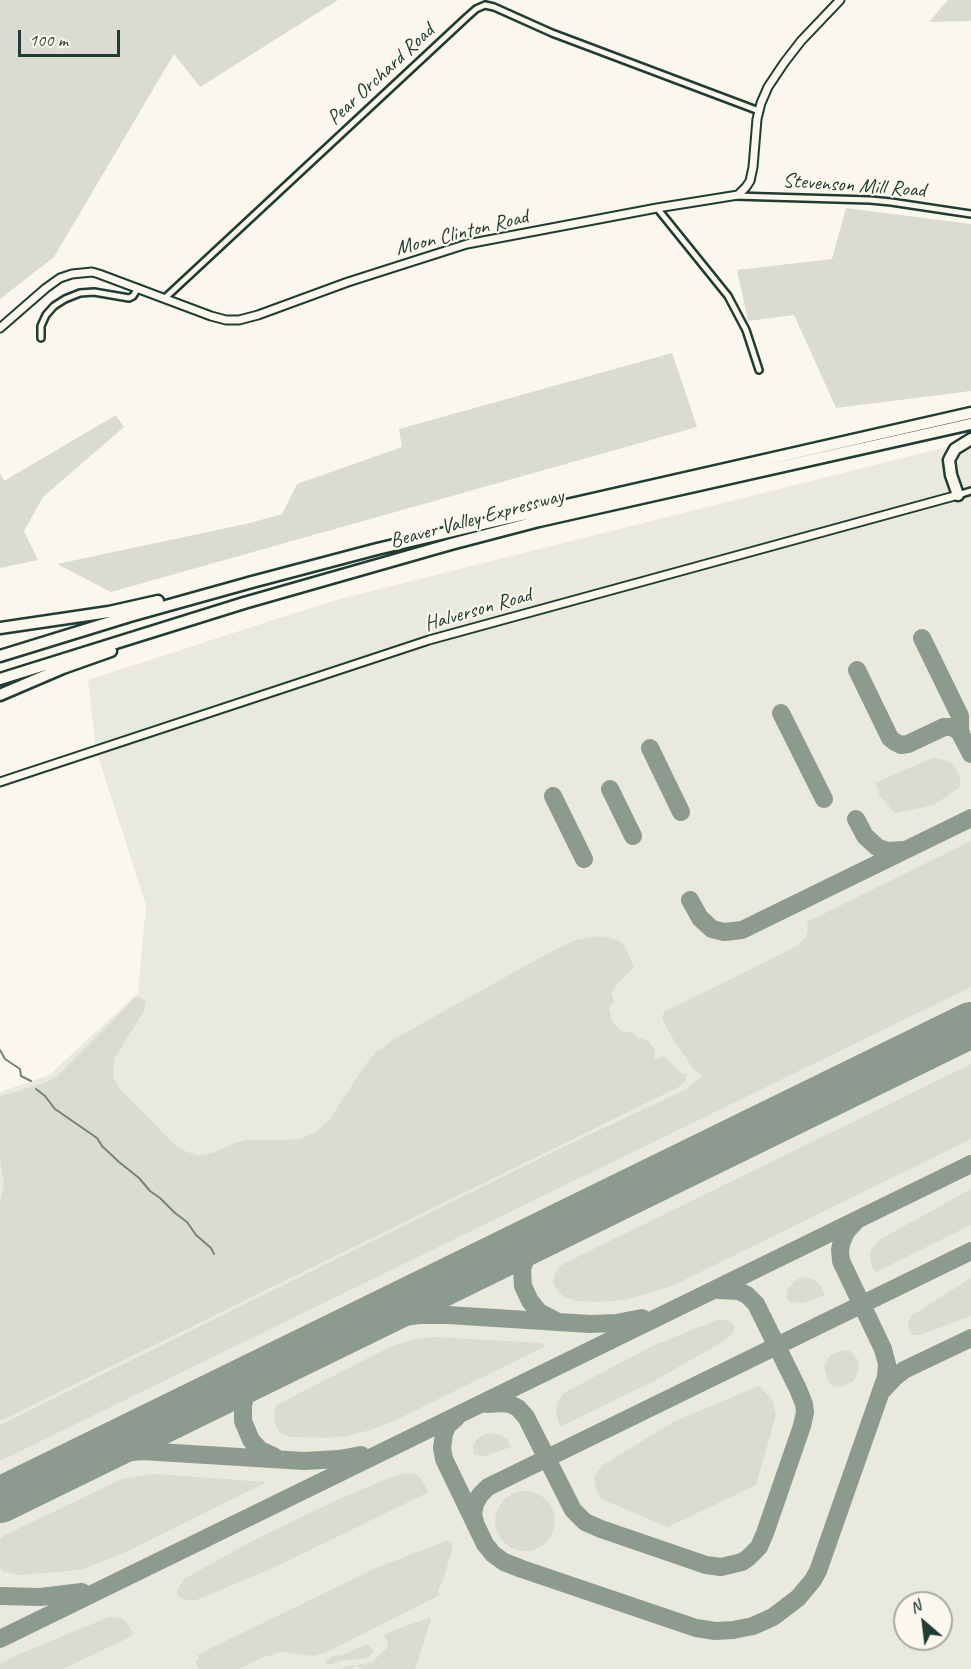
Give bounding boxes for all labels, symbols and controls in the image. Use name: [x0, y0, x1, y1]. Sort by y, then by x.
scale bar: [21, 18, 123, 56]
street label: Pear Orchard Road: [322, 19, 440, 131]
text: 100 m: [29, 29, 68, 51]
street label: Stevenson Mill Road: [782, 168, 926, 204]
street label: Moon Clinton Road: [393, 204, 531, 262]
street label: Beaver Valley Expressway: [387, 484, 567, 554]
street label: Halverson Road: [422, 583, 534, 637]
north arrow: [893, 1591, 953, 1651]
text: N: [906, 1596, 925, 1618]

